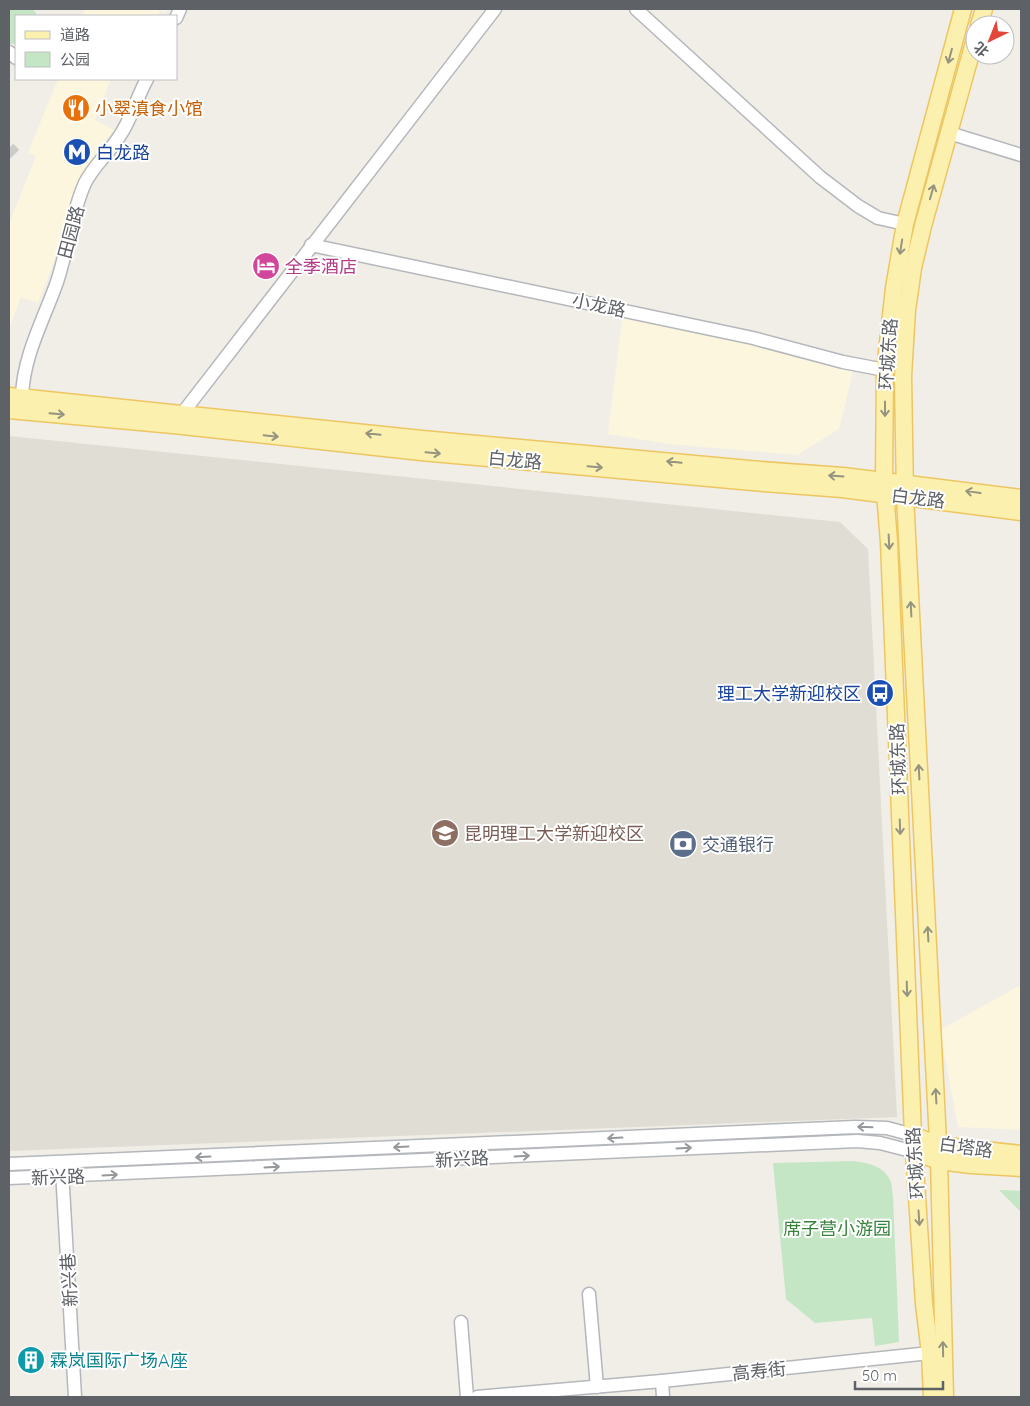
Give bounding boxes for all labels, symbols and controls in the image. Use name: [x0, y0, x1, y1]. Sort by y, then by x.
legend: [15, 15, 178, 80]
north arrow: [965, 15, 1015, 65]
text: 道路: [60, 25, 90, 44]
text: 北: [970, 38, 992, 61]
one-way arrow: [945, 47, 954, 63]
text: 公园: [60, 50, 90, 69]
restaurant icon: 小翠滇食小馆: [61, 93, 91, 123]
place label: 小翠滇食小馆: [95, 97, 203, 120]
metro station icon: 白龙路: [62, 137, 92, 167]
place label: 白龙路: [96, 141, 150, 164]
one-way arrow: [928, 185, 938, 201]
street label: 田园路: [53, 203, 89, 261]
one-way arrow: [895, 239, 905, 255]
hotel icon: 全季酒店: [251, 251, 281, 281]
place label: 全季酒店: [285, 255, 357, 278]
street label: 小龙路: [570, 288, 628, 322]
street label: 环城东路: [874, 317, 902, 391]
one-way arrow: [880, 400, 890, 416]
one-way arrow: [49, 409, 65, 419]
one-way arrow: [365, 429, 381, 439]
one-way arrow: [263, 431, 279, 441]
street label: 白龙路: [487, 446, 543, 474]
one-way arrow: [425, 448, 441, 458]
one-way arrow: [666, 457, 682, 467]
one-way arrow: [586, 462, 602, 472]
one-way arrow: [828, 471, 844, 480]
street label: 白龙路: [890, 483, 946, 513]
one-way arrow: [965, 487, 981, 497]
one-way arrow: [884, 534, 893, 550]
one-way arrow: [906, 601, 915, 617]
bus stop icon: 理工大学新迎校区: [865, 678, 895, 708]
place label: 理工大学新迎校区: [717, 682, 861, 705]
street label: 环城东路: [885, 723, 911, 795]
one-way arrow: [915, 764, 924, 780]
school or university icon: 昆明理工大学新迎校区: [430, 818, 460, 848]
one-way arrow: [896, 819, 905, 835]
place label: 昆明理工大学新迎校区: [464, 822, 644, 845]
bank icon: 交通银行: [668, 829, 698, 859]
place label: 交通银行: [702, 833, 774, 856]
one-way arrow: [923, 926, 932, 942]
one-way arrow: [902, 980, 912, 997]
one-way arrow: [931, 1088, 940, 1104]
one-way arrow: [857, 1122, 874, 1132]
street label: 环城东路: [901, 1126, 929, 1200]
street label: 白塔路: [938, 1132, 994, 1162]
one-way arrow: [608, 1133, 624, 1142]
one-way arrow: [393, 1143, 409, 1152]
one-way arrow: [676, 1144, 692, 1153]
street label: 新兴路: [434, 1146, 490, 1172]
one-way arrow: [514, 1151, 530, 1160]
one-way arrow: [196, 1152, 212, 1161]
one-way arrow: [264, 1163, 280, 1172]
street label: 新兴路: [31, 1165, 85, 1189]
one-way arrow: [102, 1170, 118, 1179]
one-way arrow: [914, 1209, 923, 1225]
park label: 席子营小游园: [783, 1217, 891, 1240]
street label: 新兴巷: [56, 1252, 82, 1308]
one-way arrow: [939, 1341, 948, 1357]
building icon: 霖岚国际广场A座: [16, 1345, 46, 1375]
place label: 霖岚国际广场A座: [50, 1349, 188, 1372]
street label: 高寿街: [731, 1357, 787, 1385]
scale bar: [855, 1358, 942, 1390]
text: 50 m: [862, 1366, 897, 1385]

